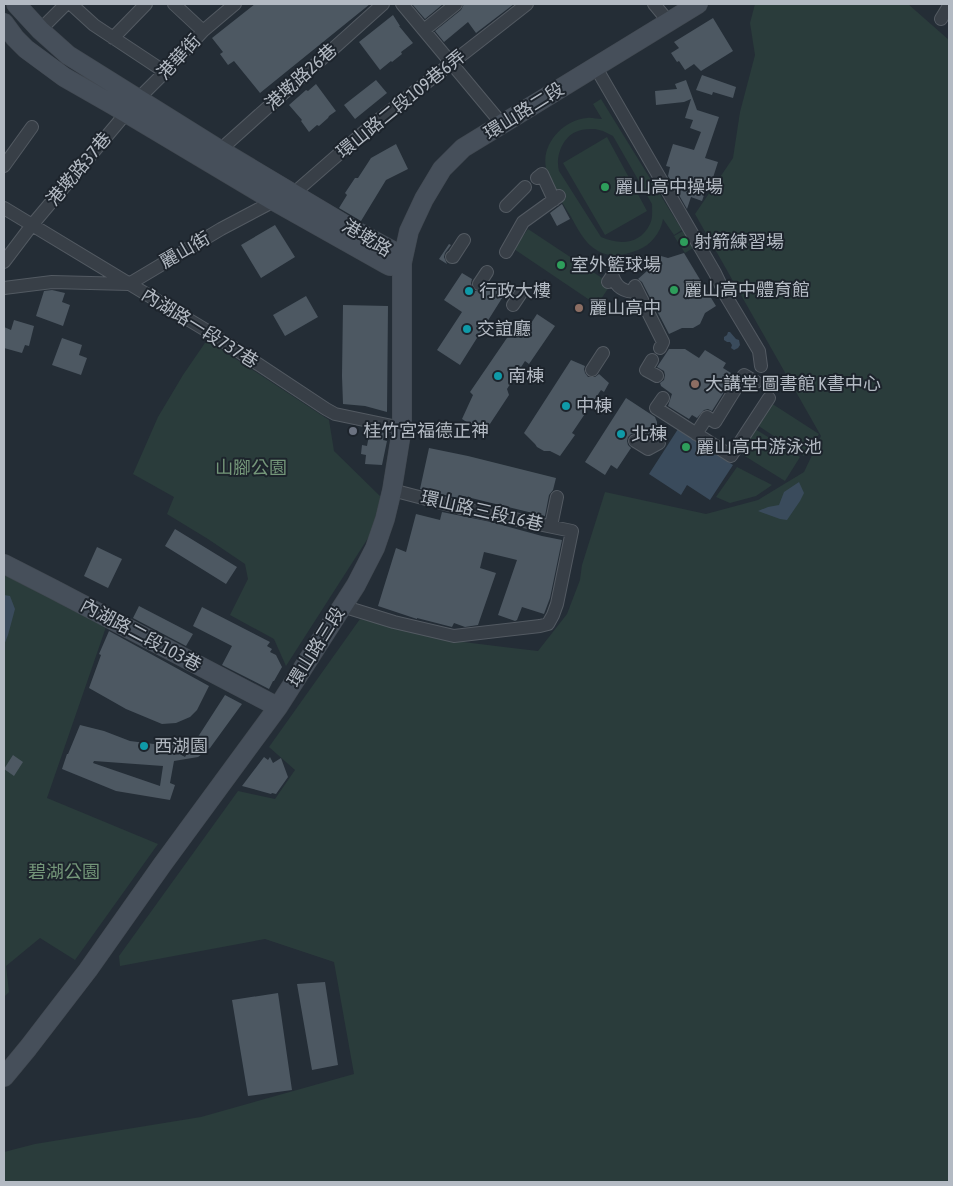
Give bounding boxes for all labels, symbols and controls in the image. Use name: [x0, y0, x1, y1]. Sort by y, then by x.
street label: 港華街: [153, 30, 205, 84]
street label: 港墘路26巷: [261, 39, 341, 114]
street label: 環山路二段109巷6弄: [332, 45, 469, 162]
street label: 環山路二段: [480, 78, 567, 143]
street label: 港墘路37巷: [42, 128, 115, 209]
place label: 麗山高中操場: [615, 176, 723, 197]
marker: 麗山高中操場: [599, 181, 611, 193]
street label: 港墘路: [339, 215, 396, 260]
street label: 麗山街: [156, 227, 213, 272]
place label: 射箭練習場: [694, 231, 784, 252]
marker: 射箭練習場: [678, 236, 690, 248]
place label: 室外籃球場: [571, 254, 661, 275]
marker: 室外籃球場: [555, 259, 567, 271]
place label: 麗山高中體育館: [684, 279, 810, 300]
place label: 行政大樓: [479, 280, 551, 301]
street label: 內湖路一段737巷: [138, 283, 262, 372]
marker: 麗山高中體育館: [668, 284, 680, 296]
marker: 行政大樓: [463, 285, 475, 297]
place label: 麗山高中: [589, 297, 661, 318]
marker: 麗山高中: [573, 302, 585, 314]
place label: 交誼廳: [477, 318, 531, 339]
marker: 交誼廳: [461, 323, 473, 335]
place label: 南棟: [508, 365, 544, 386]
marker: 南棟: [492, 370, 504, 382]
place label: 大講堂 圖書館 K書中心: [705, 373, 881, 394]
marker: 大講堂 圖書館 K書中心: [689, 378, 701, 390]
place label: 中棟: [576, 395, 612, 416]
marker: 中棟: [560, 400, 572, 412]
place label: 桂竹宮福德正神: [363, 420, 489, 441]
place label: 北棟: [631, 423, 667, 444]
marker: 桂竹宮福德正神: [347, 425, 359, 437]
marker: 北棟: [615, 428, 627, 440]
place label: 麗山高中游泳池: [696, 436, 822, 457]
marker: 麗山高中游泳池: [680, 441, 692, 453]
park label: 山腳公園: [215, 457, 287, 478]
street label: 環山路三段16巷: [419, 486, 545, 535]
street label: 內湖路二段103巷: [77, 594, 205, 675]
street label: 環山路三段: [283, 603, 348, 690]
place label: 西湖園: [154, 735, 208, 756]
marker: 西湖園: [138, 740, 150, 752]
park label: 碧湖公園: [28, 861, 100, 882]

